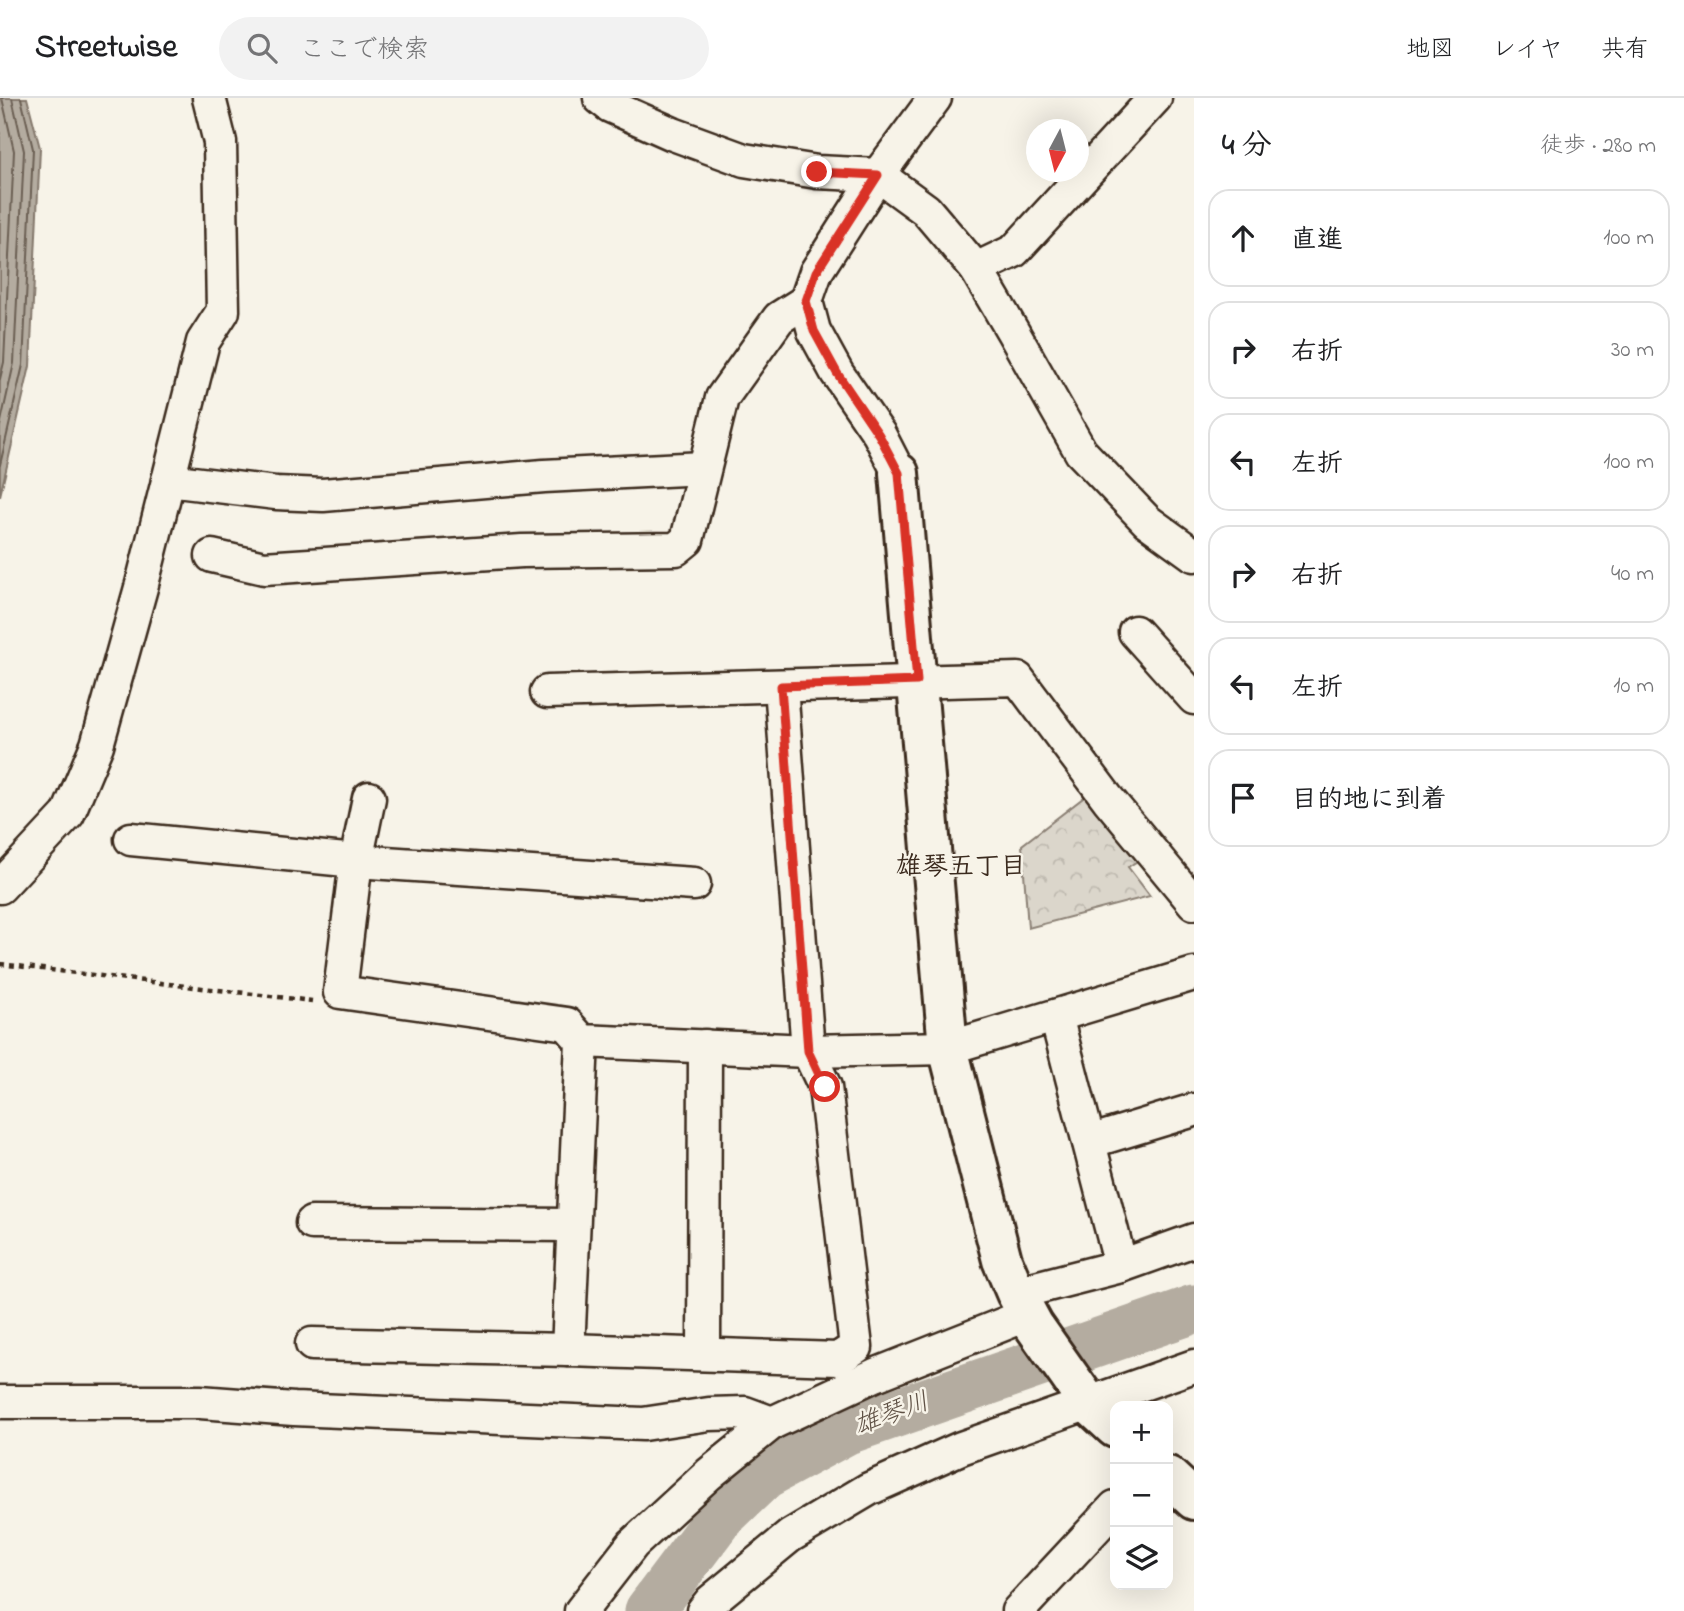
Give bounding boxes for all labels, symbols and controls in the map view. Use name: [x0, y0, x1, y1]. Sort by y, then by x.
search box: [219, 17, 709, 80]
text: Streetwise: [35, 24, 177, 72]
icon: search: [243, 29, 281, 67]
text: ここで検索: [299, 32, 429, 70]
text: 地図: [1406, 33, 1454, 68]
text: レイヤ: [1492, 33, 1563, 68]
text: 共有: [1601, 33, 1649, 68]
north arrow: [1026, 119, 1089, 182]
text: 4 分: [1222, 125, 1272, 169]
text: 徒歩 · 280 m: [1540, 130, 1656, 163]
route end: [801, 156, 832, 187]
icon: ahead: [1224, 219, 1262, 257]
text: 直進: [1291, 222, 1343, 260]
text: 100 m: [1603, 222, 1654, 255]
icon: right: [1224, 331, 1262, 369]
text: 右折: [1291, 334, 1343, 372]
text: 30 m: [1611, 334, 1654, 367]
icon: left: [1224, 443, 1262, 481]
text: 左折: [1291, 446, 1343, 484]
text: 100 m: [1603, 446, 1654, 479]
icon: right: [1224, 555, 1262, 593]
text: 右折: [1291, 558, 1343, 596]
text: 40 m: [1611, 558, 1654, 591]
icon: left: [1224, 667, 1262, 705]
text: 左折: [1291, 670, 1343, 708]
text: 10 m: [1613, 670, 1654, 703]
icon: arrive: [1224, 779, 1262, 817]
text: 目的地に到着: [1291, 782, 1447, 820]
district label: 雄琴五丁目: [896, 849, 1026, 887]
route start: [809, 1071, 840, 1102]
water label: 雄琴川: [849, 1384, 935, 1446]
map controls: [1110, 1401, 1173, 1590]
button: +: [1110, 1401, 1173, 1464]
button: −: [1110, 1464, 1173, 1527]
button: layers: [1110, 1527, 1173, 1590]

